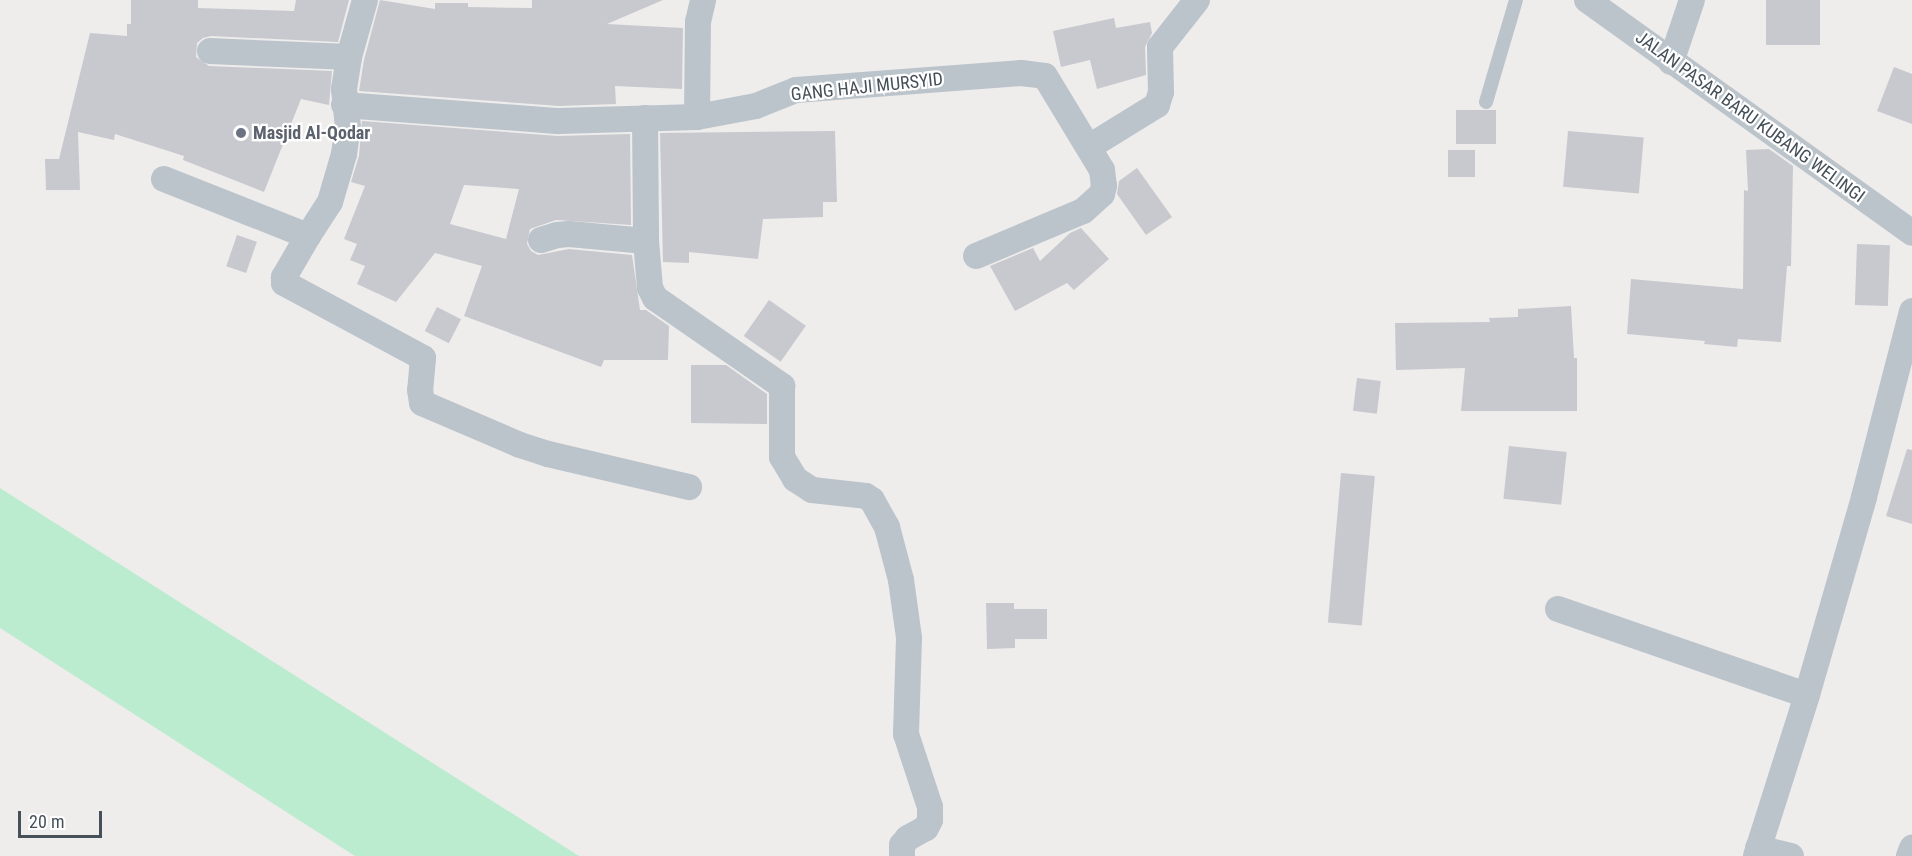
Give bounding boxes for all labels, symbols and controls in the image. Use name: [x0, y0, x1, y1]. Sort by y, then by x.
street label: JALAN PASAR BARU KUBANG WELINGI: [1631, 27, 1869, 207]
street label: GANG HAJI MURSYID: [790, 68, 944, 106]
place label: Masjid Al-Qodar: [253, 122, 370, 144]
marker: Masjid Al-Qodar: [234, 126, 248, 140]
scale bar: [21, 799, 105, 837]
text: 20 m: [29, 811, 64, 832]

